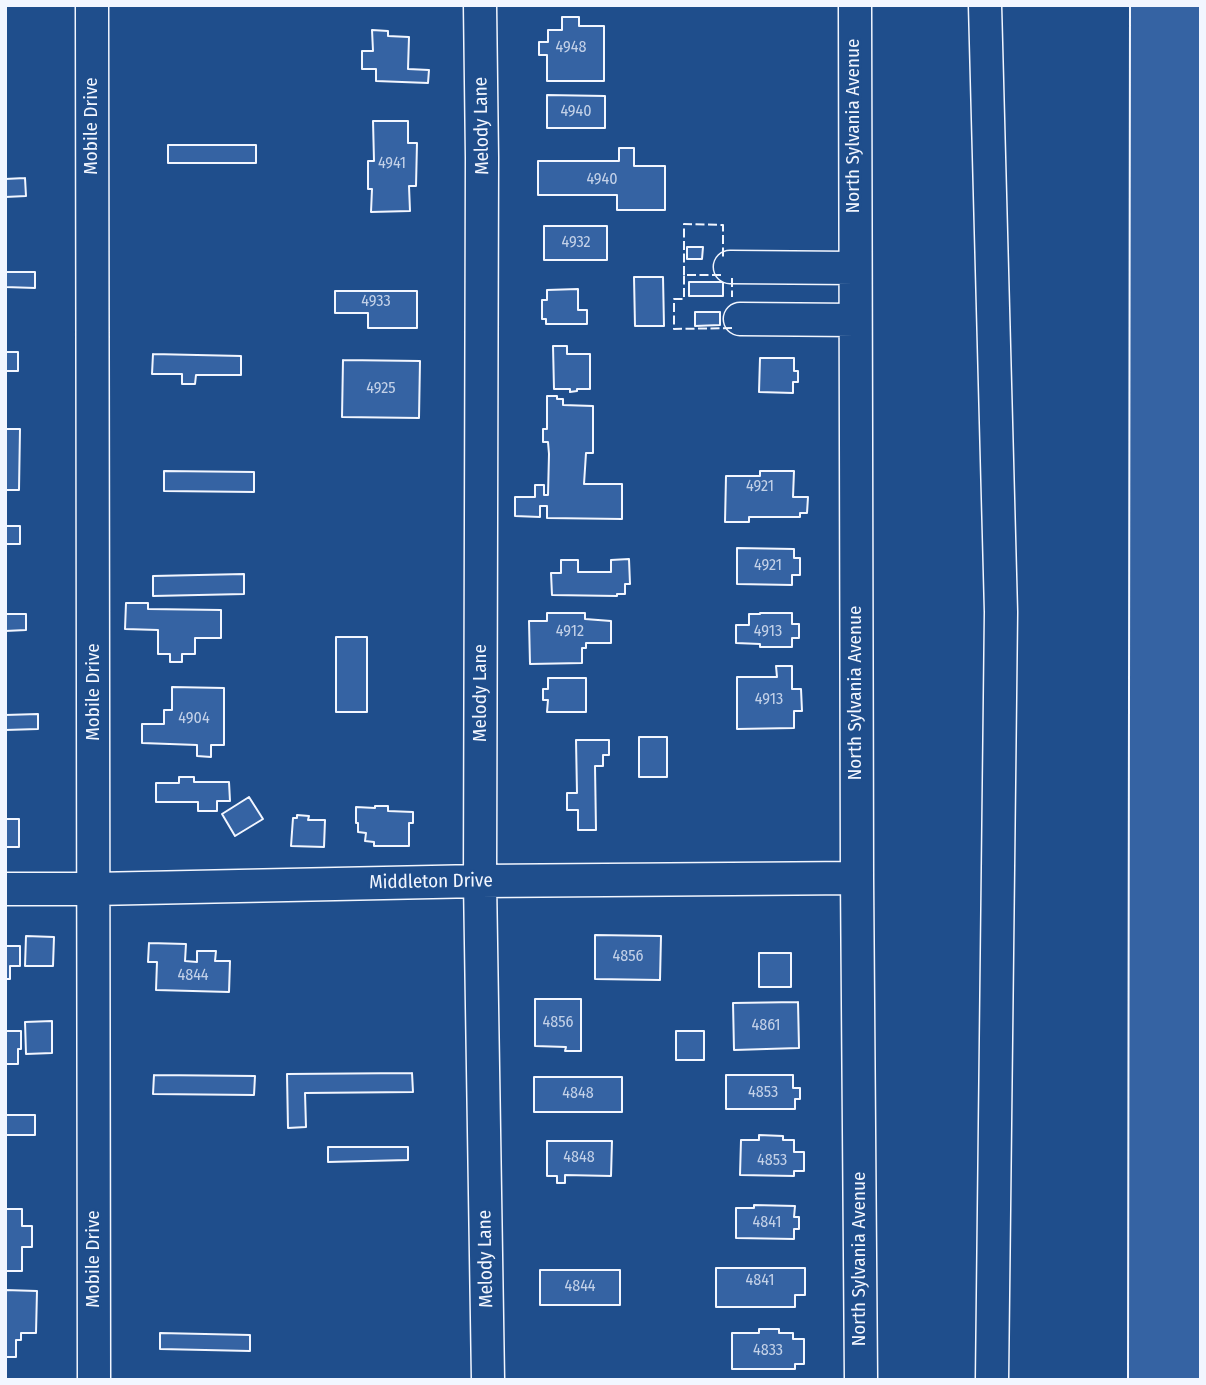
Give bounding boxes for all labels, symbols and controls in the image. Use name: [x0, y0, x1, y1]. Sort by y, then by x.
house number: 4948: [556, 38, 586, 58]
street label: North Sylvania Avenue: [843, 39, 865, 213]
street label: Mobile Drive: [81, 77, 103, 175]
street label: Melody Lane: [470, 77, 494, 175]
house number: 4940: [560, 102, 592, 122]
house number: 4941: [378, 154, 406, 174]
house number: 4940: [586, 170, 618, 190]
house number: 4932: [561, 233, 591, 253]
house number: 4933: [361, 292, 391, 312]
house number: 4925: [366, 379, 396, 399]
house number: 4921: [746, 477, 774, 497]
house number: 4921: [754, 556, 782, 576]
street label: North Sylvania Avenue: [845, 606, 867, 780]
house number: 4912: [556, 622, 584, 642]
house number: 4913: [754, 622, 782, 642]
street label: Mobile Drive: [83, 643, 105, 741]
street label: Melody Lane: [470, 644, 492, 742]
house number: 4913: [755, 690, 783, 710]
house number: 4904: [178, 709, 210, 729]
street label: Middleton Drive: [369, 870, 493, 894]
house number: 4856: [612, 947, 644, 967]
house number: 4844: [177, 966, 209, 986]
house number: 4856: [542, 1013, 574, 1033]
house number: 4861: [751, 1016, 781, 1036]
house number: 4853: [748, 1083, 778, 1103]
house number: 4848: [562, 1084, 594, 1104]
house number: 4848: [563, 1148, 595, 1168]
house number: 4853: [757, 1151, 787, 1171]
street label: North Sylvania Avenue: [849, 1172, 871, 1346]
street label: Mobile Drive: [83, 1210, 105, 1308]
street label: Melody Lane: [474, 1210, 498, 1308]
house number: 4841: [753, 1213, 781, 1233]
house number: 4841: [746, 1271, 774, 1291]
house number: 4844: [564, 1277, 596, 1297]
house number: 4833: [753, 1341, 783, 1361]

